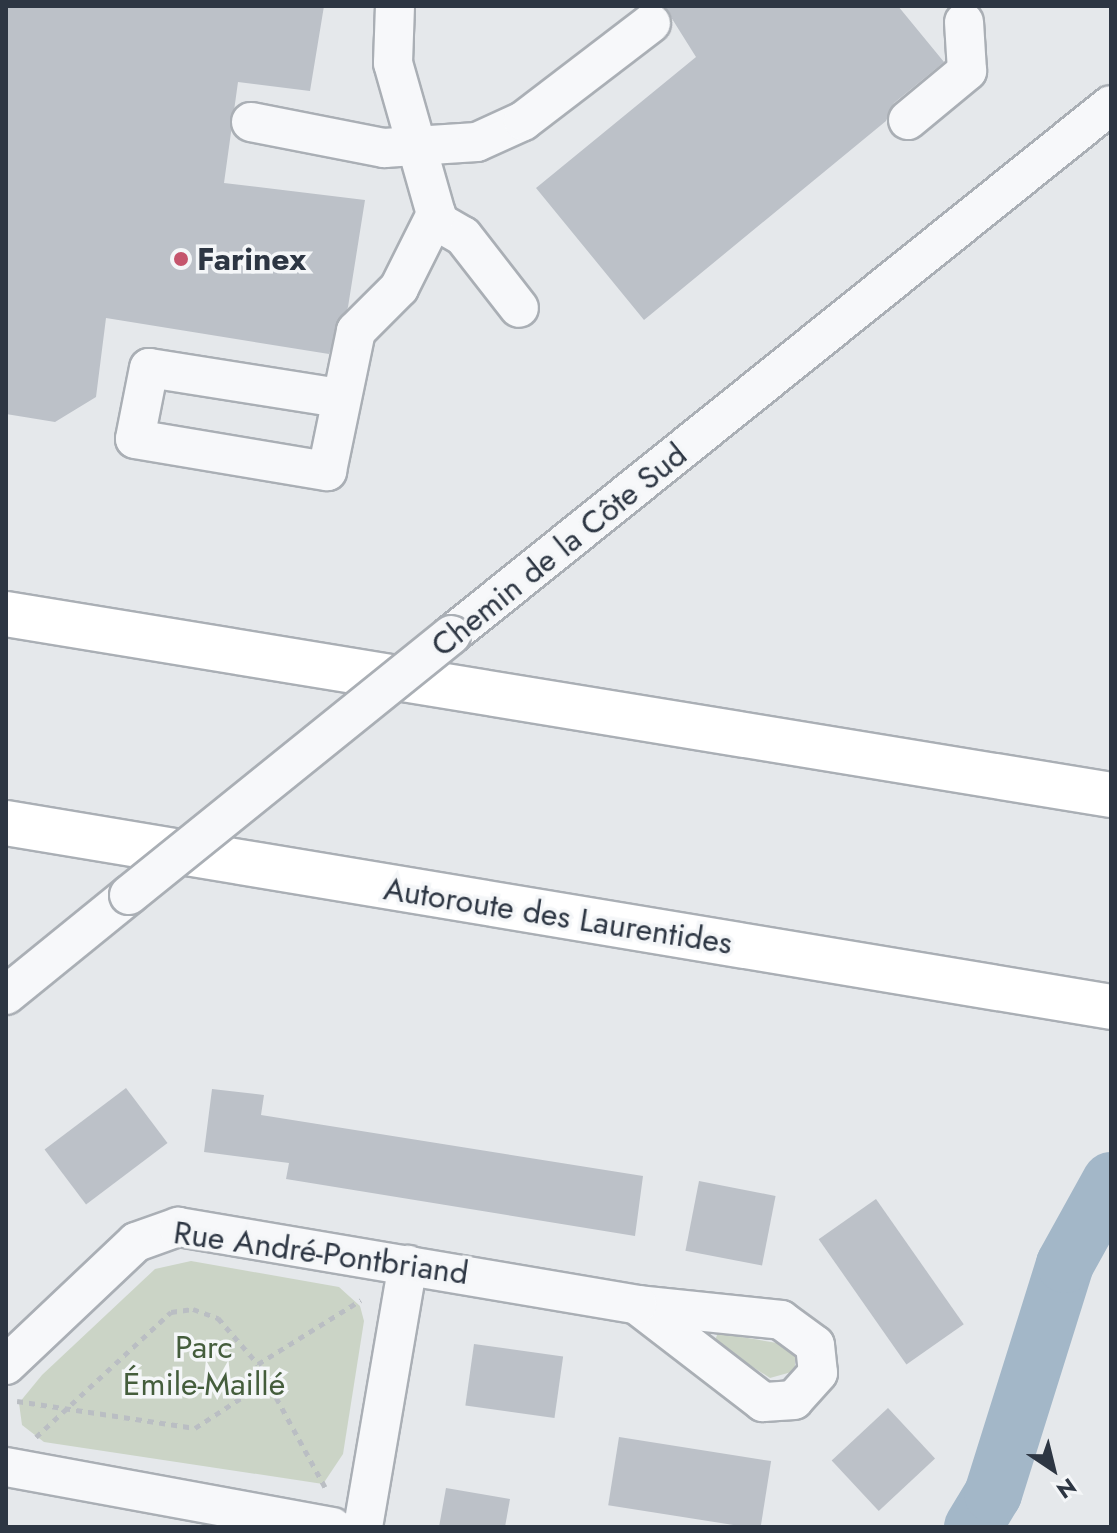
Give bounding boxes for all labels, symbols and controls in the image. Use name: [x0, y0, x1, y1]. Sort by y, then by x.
place label: Farinex: [197, 240, 306, 278]
marker: Farinex: [172, 250, 190, 268]
street label: Chemin de la Côte Sud: [424, 435, 694, 665]
street label: Autoroute des Laurentides: [381, 869, 735, 963]
street label: Rue André-Pontbriand: [171, 1213, 471, 1293]
park label: Parc Émile-Maillé: [123, 1329, 285, 1404]
north arrow: [1013, 1429, 1093, 1509]
text: N: [1050, 1471, 1083, 1507]

